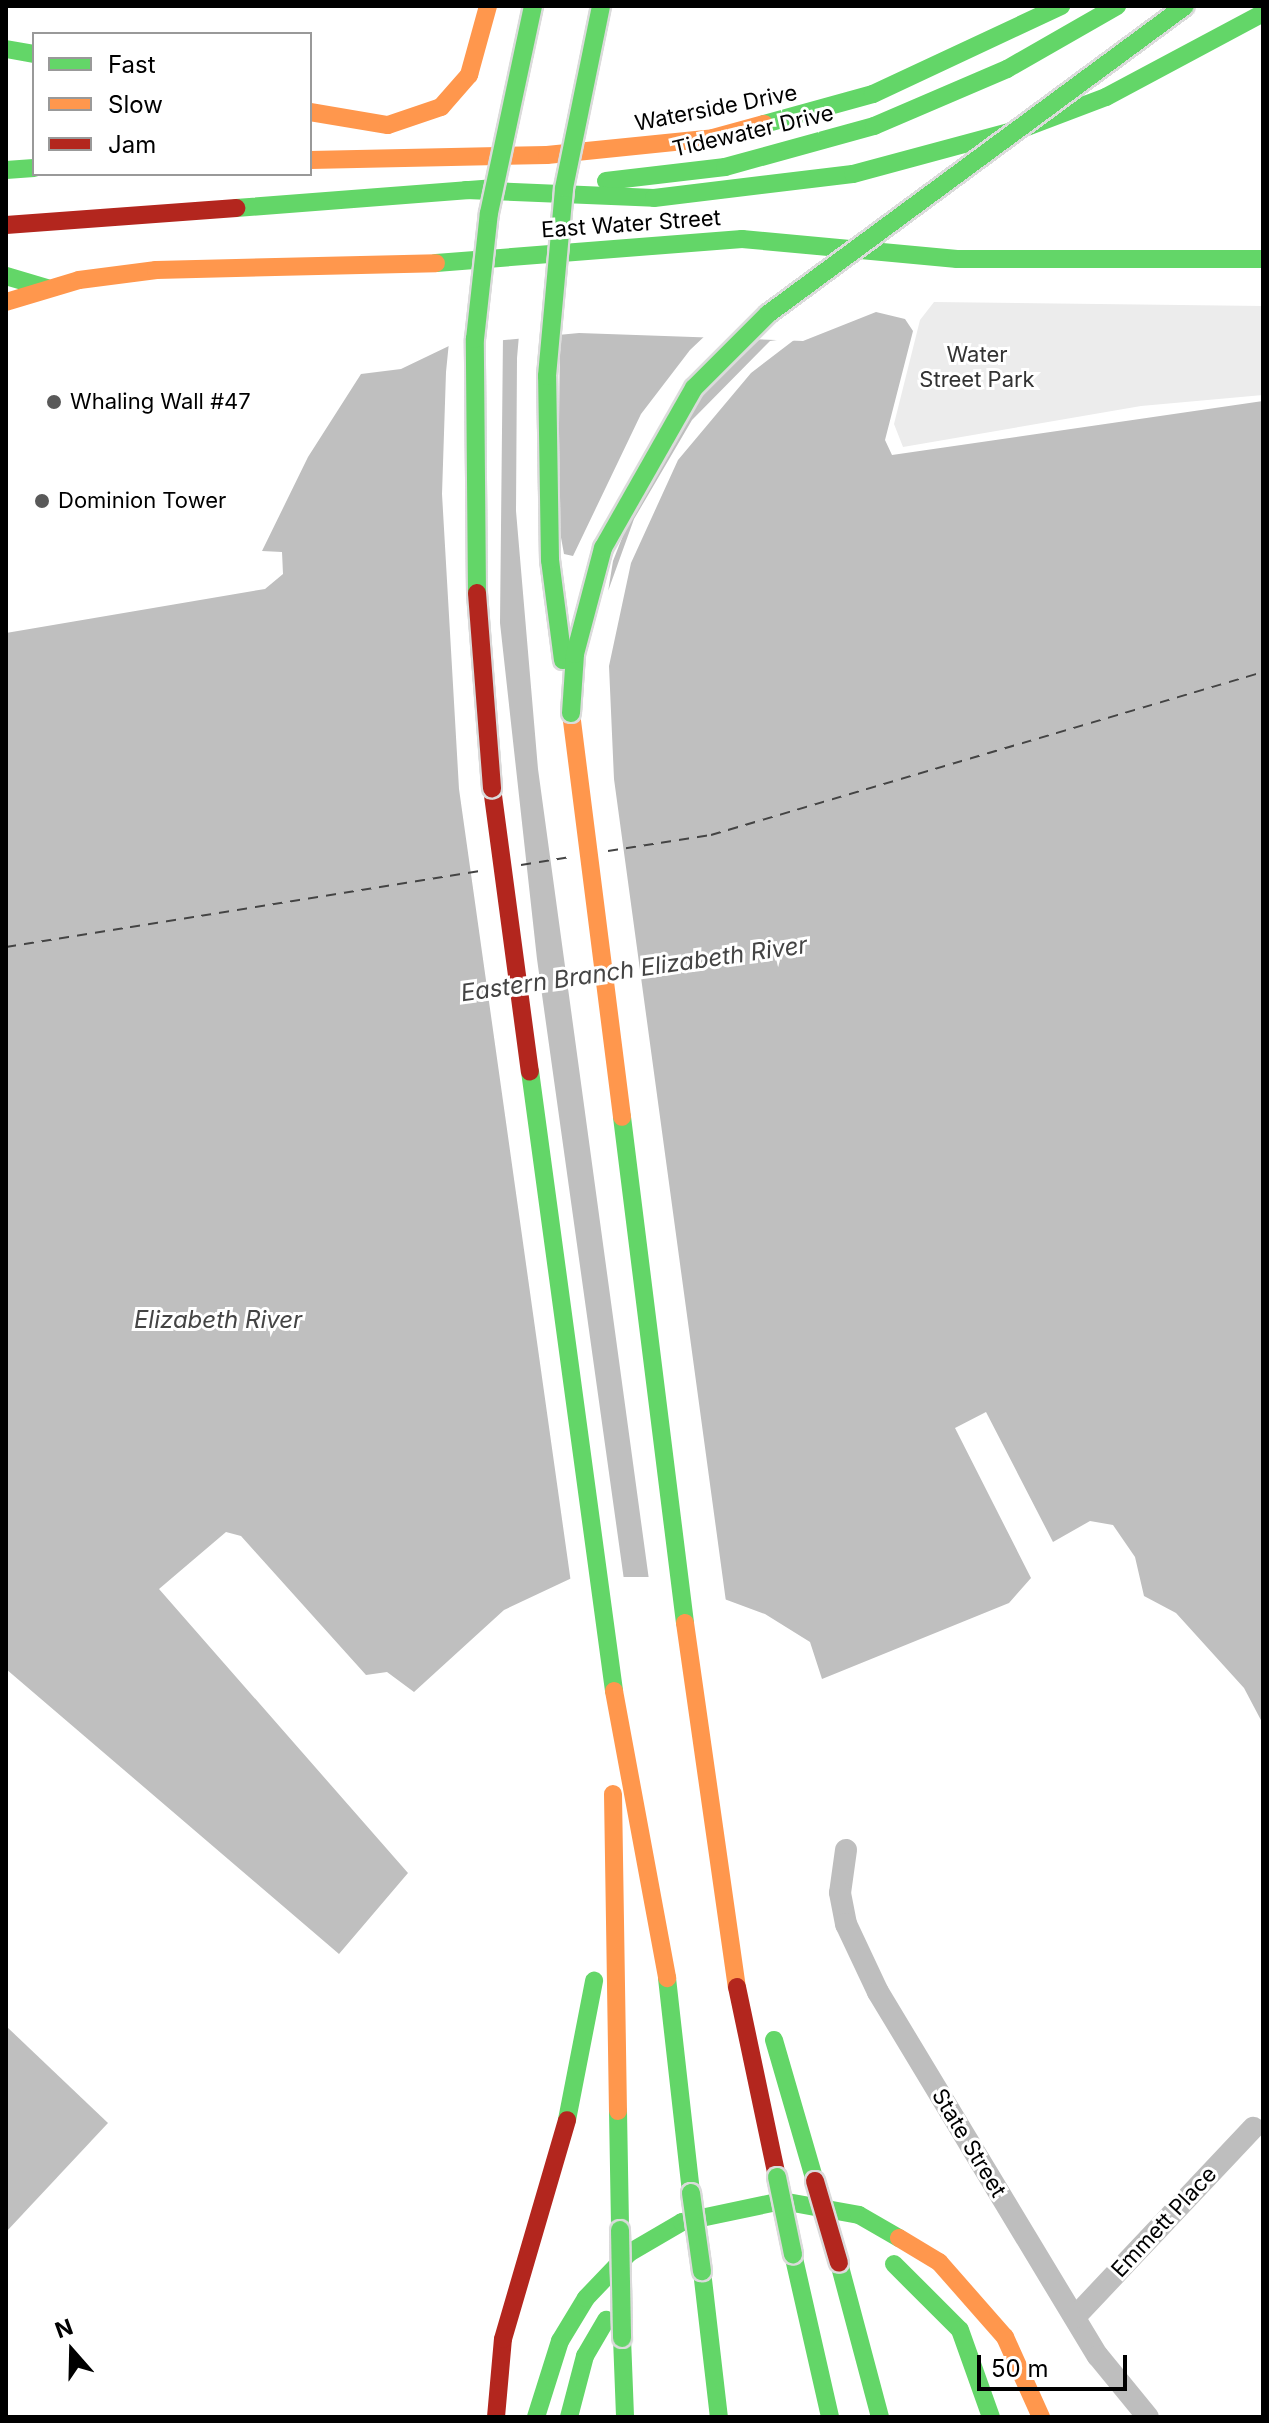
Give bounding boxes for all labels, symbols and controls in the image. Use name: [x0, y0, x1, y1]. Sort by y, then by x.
legend: [32, 32, 312, 176]
text: Fast: [108, 50, 156, 79]
street label: Waterside Drive: [632, 79, 800, 137]
text: Slow: [108, 90, 163, 119]
street label: Tidewater Drive: [670, 100, 836, 162]
text: Jam: [108, 130, 156, 159]
street label: East Water Street: [540, 205, 722, 243]
park label: Water Street Park: [919, 341, 1035, 392]
place label: Whaling Wall #47: [70, 389, 251, 415]
marker: Whaling Wall #47: [45, 393, 63, 411]
place label: Dominion Tower: [58, 488, 226, 514]
marker: Dominion Tower: [33, 492, 51, 510]
water label: Eastern Branch Elizabeth River: [459, 930, 809, 1008]
water label: Elizabeth River: [134, 1306, 302, 1334]
street label: State Street: [926, 2084, 1012, 2202]
street label: Emmett Place: [1106, 2161, 1222, 2283]
north arrow: [32, 2311, 112, 2391]
text: N: [51, 2313, 76, 2344]
scale bar: [981, 2339, 1131, 2389]
text: 50 m: [991, 2354, 1049, 2383]

